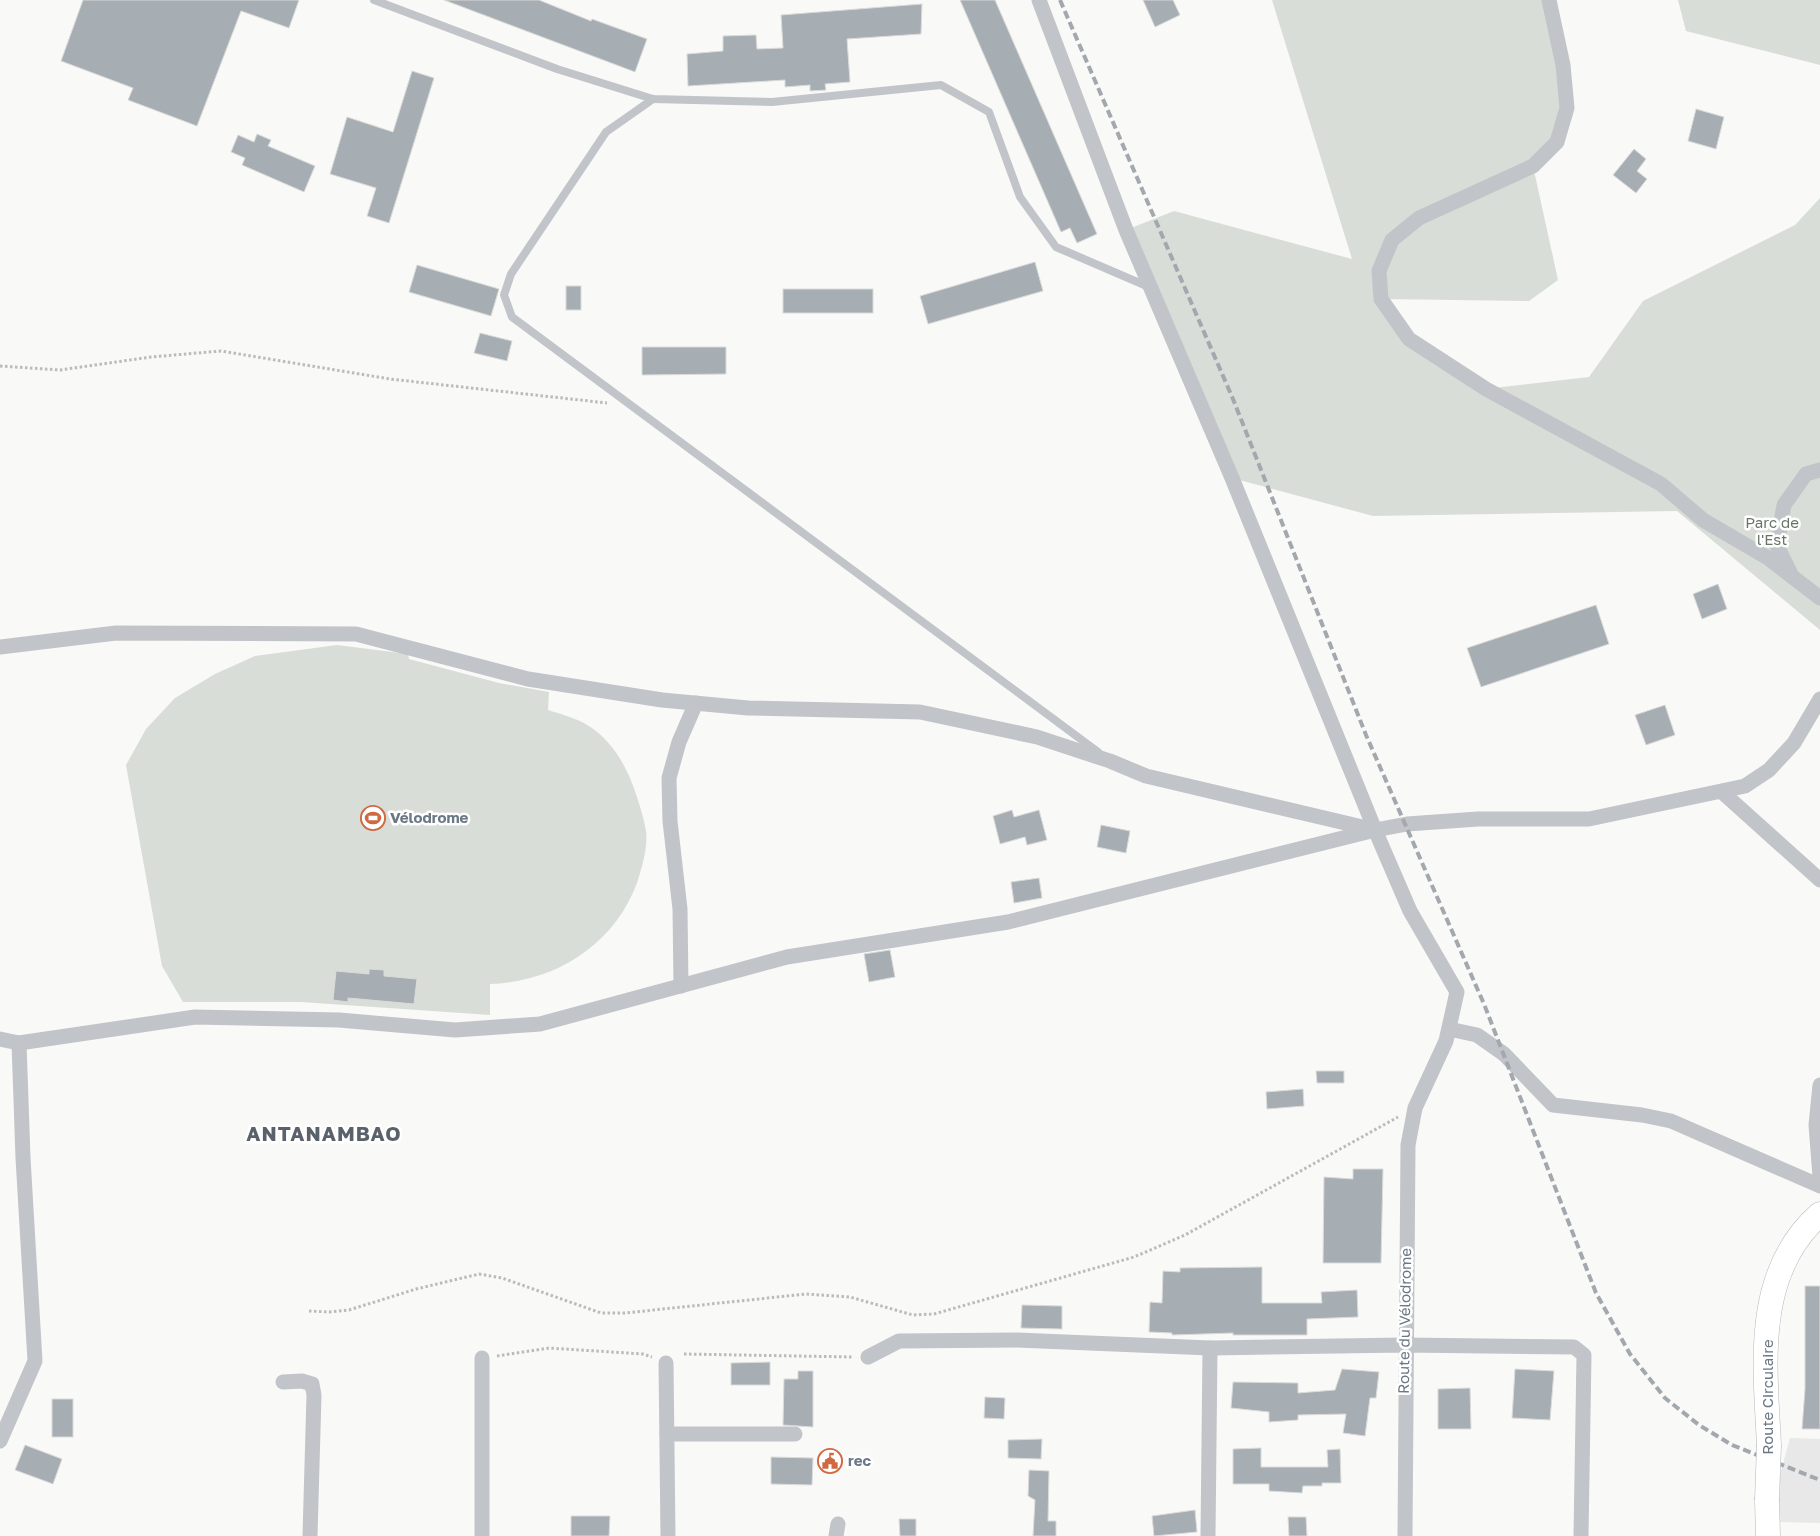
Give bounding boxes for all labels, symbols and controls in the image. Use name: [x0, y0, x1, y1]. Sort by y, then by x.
park label: Parc de l'Est: [1745, 513, 1799, 548]
sports icon: Vélodrome: [360, 805, 386, 831]
place label: Vélodrome: [390, 808, 469, 826]
district label: ANTANAMBAO: [246, 1121, 402, 1145]
street label: Route du Vélodrome: [1394, 1248, 1414, 1394]
street label: Route Circulaire: [1758, 1339, 1776, 1455]
public building icon: rec: [817, 1448, 843, 1474]
place label: rec: [848, 1451, 871, 1469]

